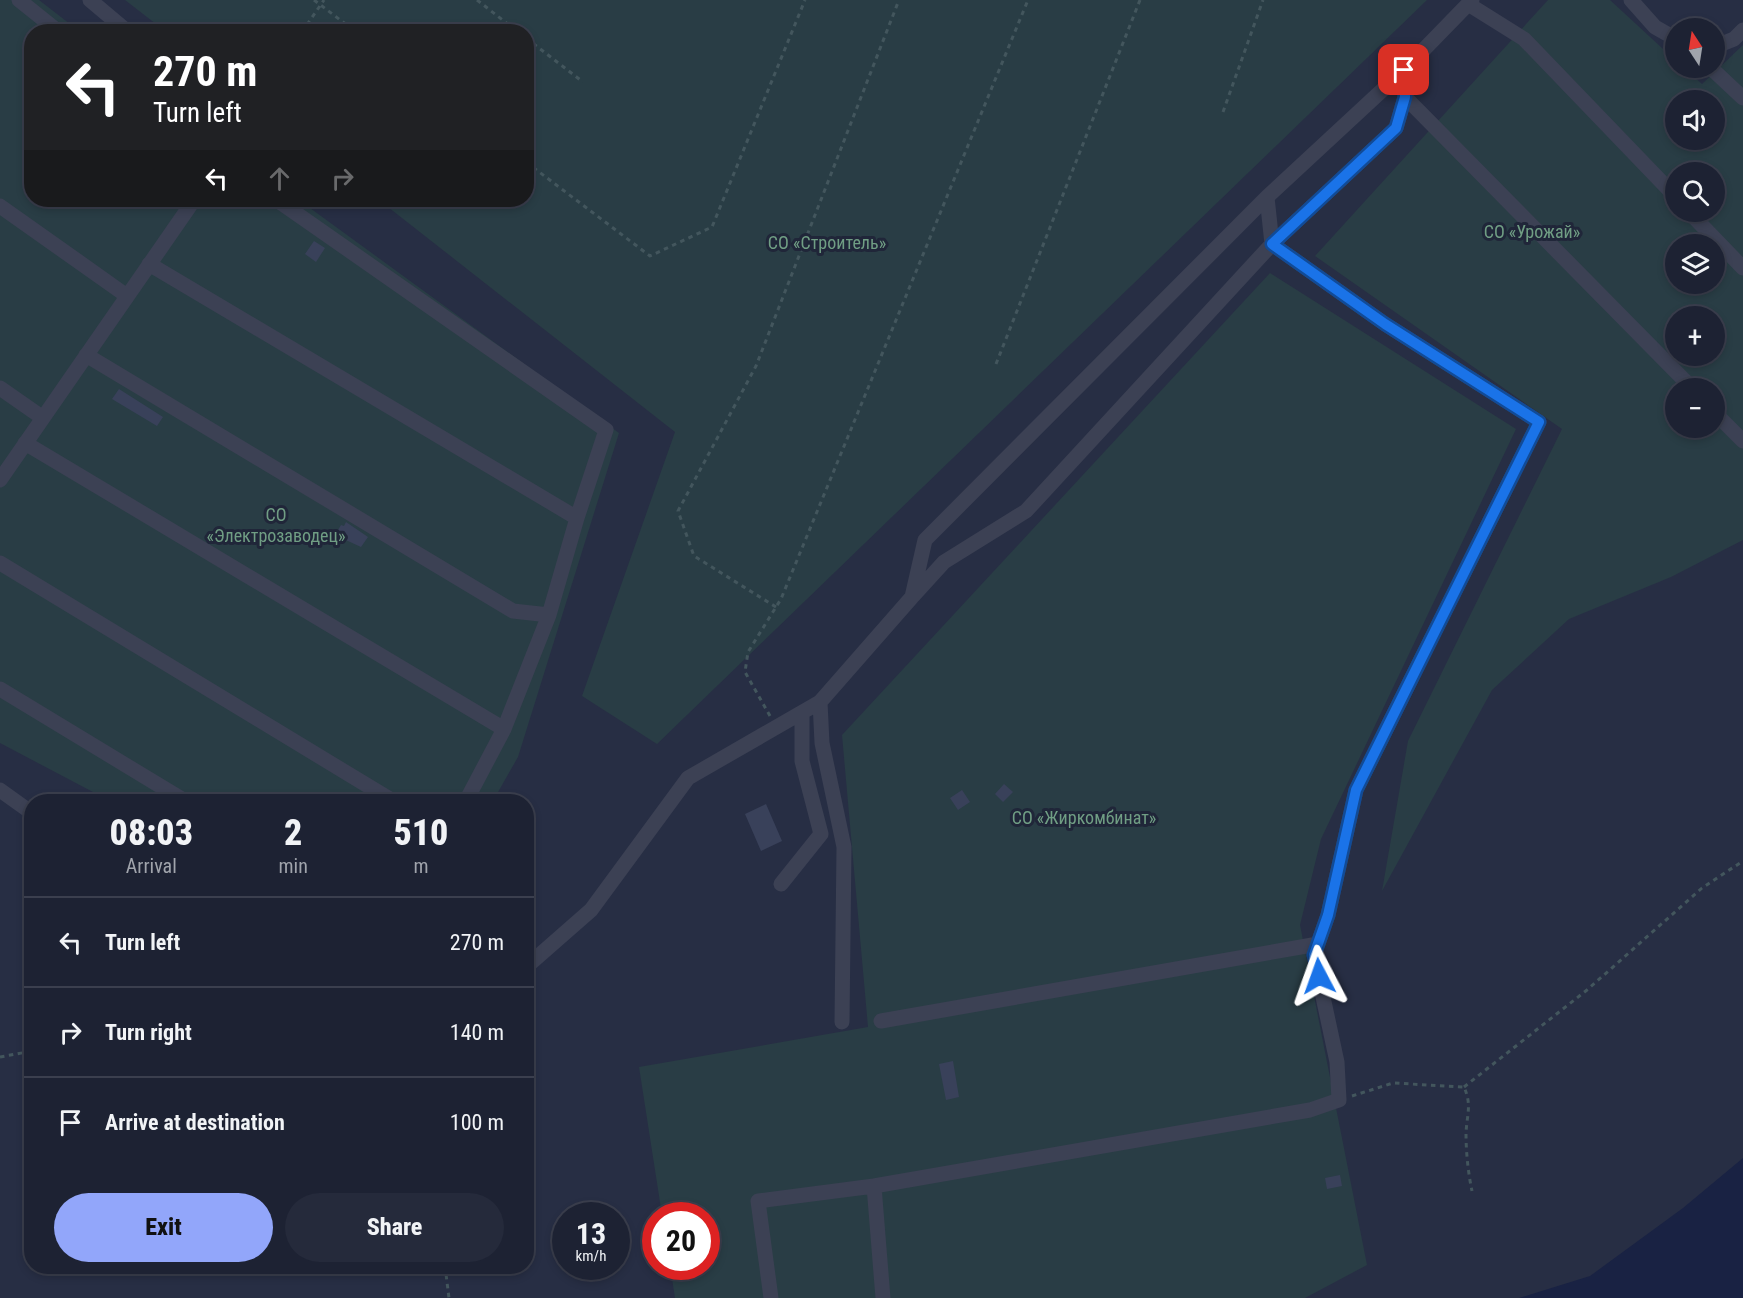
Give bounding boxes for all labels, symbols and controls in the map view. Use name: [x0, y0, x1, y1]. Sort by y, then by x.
north arrow: [1665, 18, 1725, 78]
map controls: [1665, 18, 1725, 438]
pin: [1378, 44, 1429, 95]
text: 270 m: [153, 47, 258, 96]
icon: left: [54, 48, 132, 126]
icon: arrive: [1387, 53, 1420, 86]
button: sound: [1665, 90, 1725, 150]
text: Turn left: [153, 97, 242, 129]
icon: left: [200, 162, 233, 195]
icon: ahead: [263, 162, 296, 195]
icon: right: [326, 162, 359, 195]
button: search: [1665, 162, 1725, 222]
park label: СО «Урожай»: [1484, 221, 1580, 242]
park label: СО «Строитель»: [768, 232, 886, 253]
button: layers: [1665, 234, 1725, 294]
button: +: [1665, 306, 1725, 366]
button: −: [1665, 378, 1725, 438]
park label: СО «Электрозаводец»: [207, 504, 345, 546]
park label: СО «Жиркомбинат»: [1012, 807, 1156, 828]
text: 08:03: [110, 812, 193, 854]
text: 2: [284, 812, 302, 854]
text: 510: [393, 812, 448, 854]
text: Arrival: [126, 854, 177, 878]
text: min: [279, 854, 308, 878]
text: m: [413, 854, 428, 878]
icon: left: [54, 926, 87, 959]
text: Turn left: [105, 930, 180, 955]
text: 270 m: [450, 930, 504, 955]
position arrow: [1287, 944, 1351, 1008]
icon: right: [54, 1016, 87, 1049]
text: Turn right: [105, 1020, 192, 1045]
text: 140 m: [450, 1020, 504, 1045]
icon: arrive: [54, 1106, 87, 1139]
text: Arrive at destination: [105, 1110, 285, 1135]
text: 100 m: [450, 1110, 504, 1135]
button: Exit: [54, 1193, 273, 1262]
button: Share: [285, 1193, 504, 1262]
speed limit sign: 20: [642, 1202, 720, 1280]
text: 13: [576, 1216, 606, 1251]
text: km/h: [576, 1247, 606, 1265]

